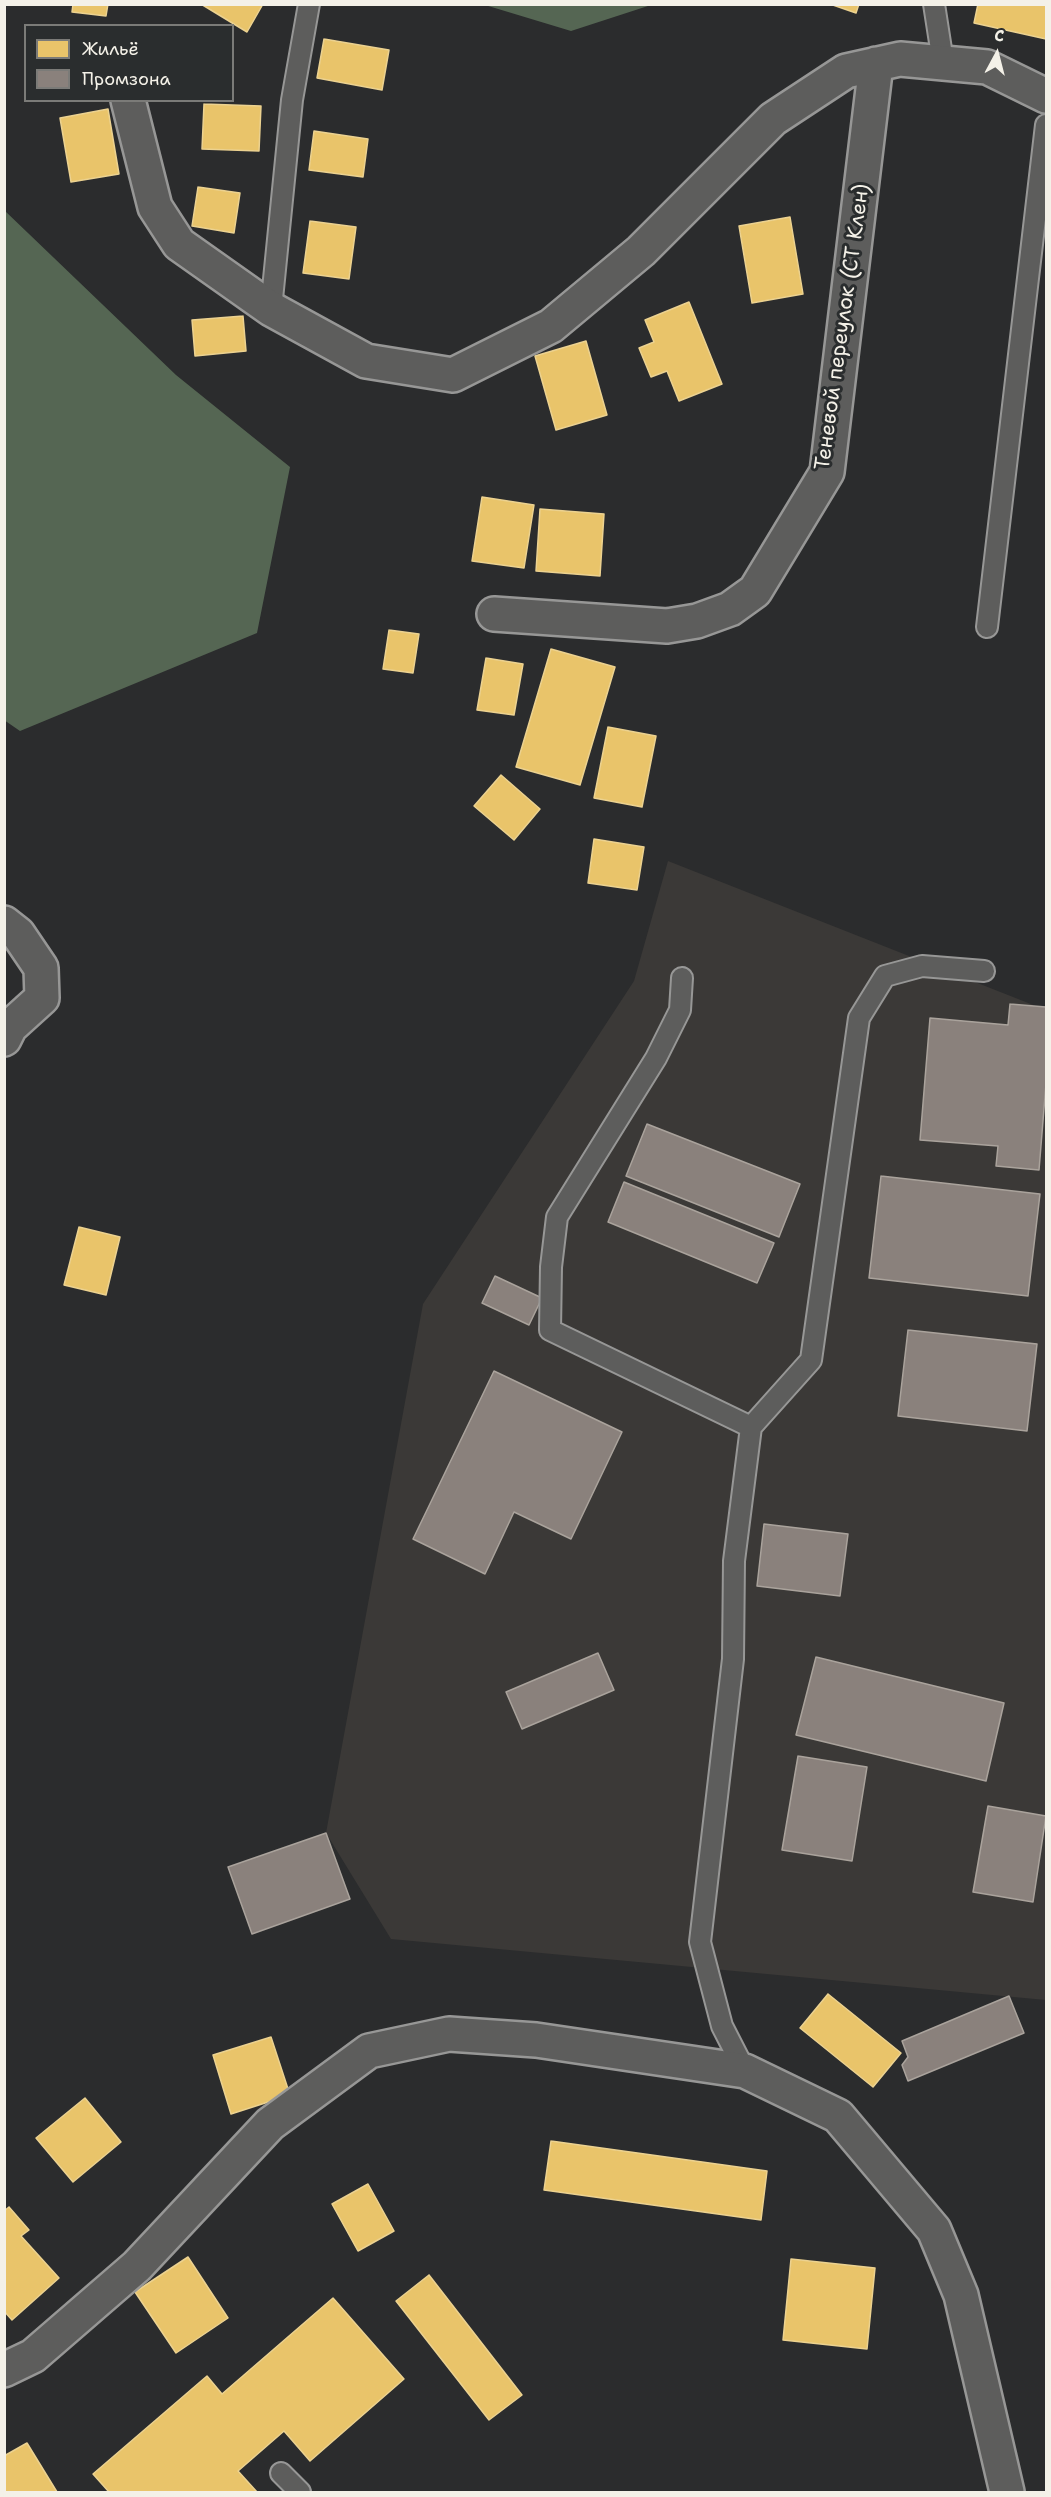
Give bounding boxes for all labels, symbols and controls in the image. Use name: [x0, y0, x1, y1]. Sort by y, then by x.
legend: [24, 24, 234, 102]
north arrow: [967, 24, 1027, 84]
text: С: [993, 25, 1005, 47]
text: Жильё: [82, 37, 139, 61]
text: Промзона: [82, 67, 171, 91]
street label: Теневой переулок (СТ Клен): [810, 182, 876, 472]

